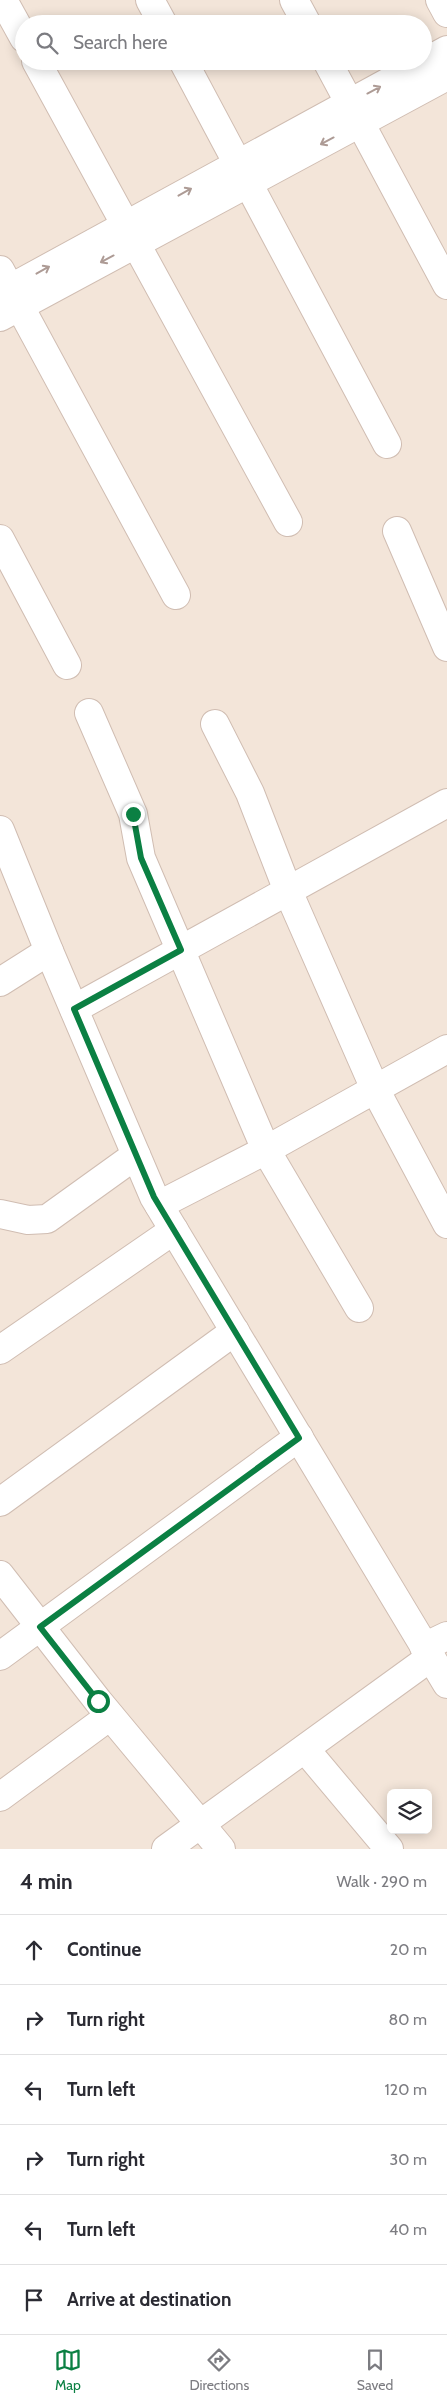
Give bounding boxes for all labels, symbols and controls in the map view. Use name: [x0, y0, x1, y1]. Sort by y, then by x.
search box: [15, 15, 432, 70]
icon: search: [33, 29, 61, 57]
text: Search here: [73, 31, 167, 54]
one-way arrow: [367, 85, 382, 95]
one-way arrow: [320, 136, 335, 146]
one-way arrow: [178, 187, 192, 197]
one-way arrow: [100, 255, 115, 264]
one-way arrow: [35, 265, 50, 275]
route end: [122, 803, 145, 826]
route start: [87, 1690, 110, 1713]
map controls: [387, 1789, 432, 1834]
button: layers: [387, 1789, 432, 1834]
text: 4 min: [20, 1869, 73, 1894]
text: Walk · 290 m: [337, 1872, 427, 1891]
icon: ahead: [20, 1936, 48, 1964]
text: Continue: [67, 1938, 141, 1961]
text: 20 m: [390, 1940, 427, 1959]
icon: right: [20, 2006, 48, 2034]
text: Turn right: [67, 2008, 145, 2031]
text: 80 m: [389, 2010, 427, 2029]
icon: left: [20, 2076, 48, 2104]
text: Turn left: [67, 2078, 135, 2101]
text: 120 m: [385, 2080, 427, 2099]
icon: right: [20, 2146, 48, 2174]
text: Turn right: [67, 2148, 145, 2171]
text: 30 m: [390, 2150, 427, 2169]
icon: left: [20, 2216, 48, 2244]
text: Turn left: [67, 2218, 135, 2241]
text: 40 m: [389, 2220, 427, 2239]
icon: arrive: [20, 2286, 48, 2314]
text: Arrive at destination: [67, 2288, 231, 2311]
tab: Map: [54, 2346, 82, 2394]
tab: Directions: [189, 2346, 249, 2394]
tab: Saved: [357, 2346, 393, 2394]

